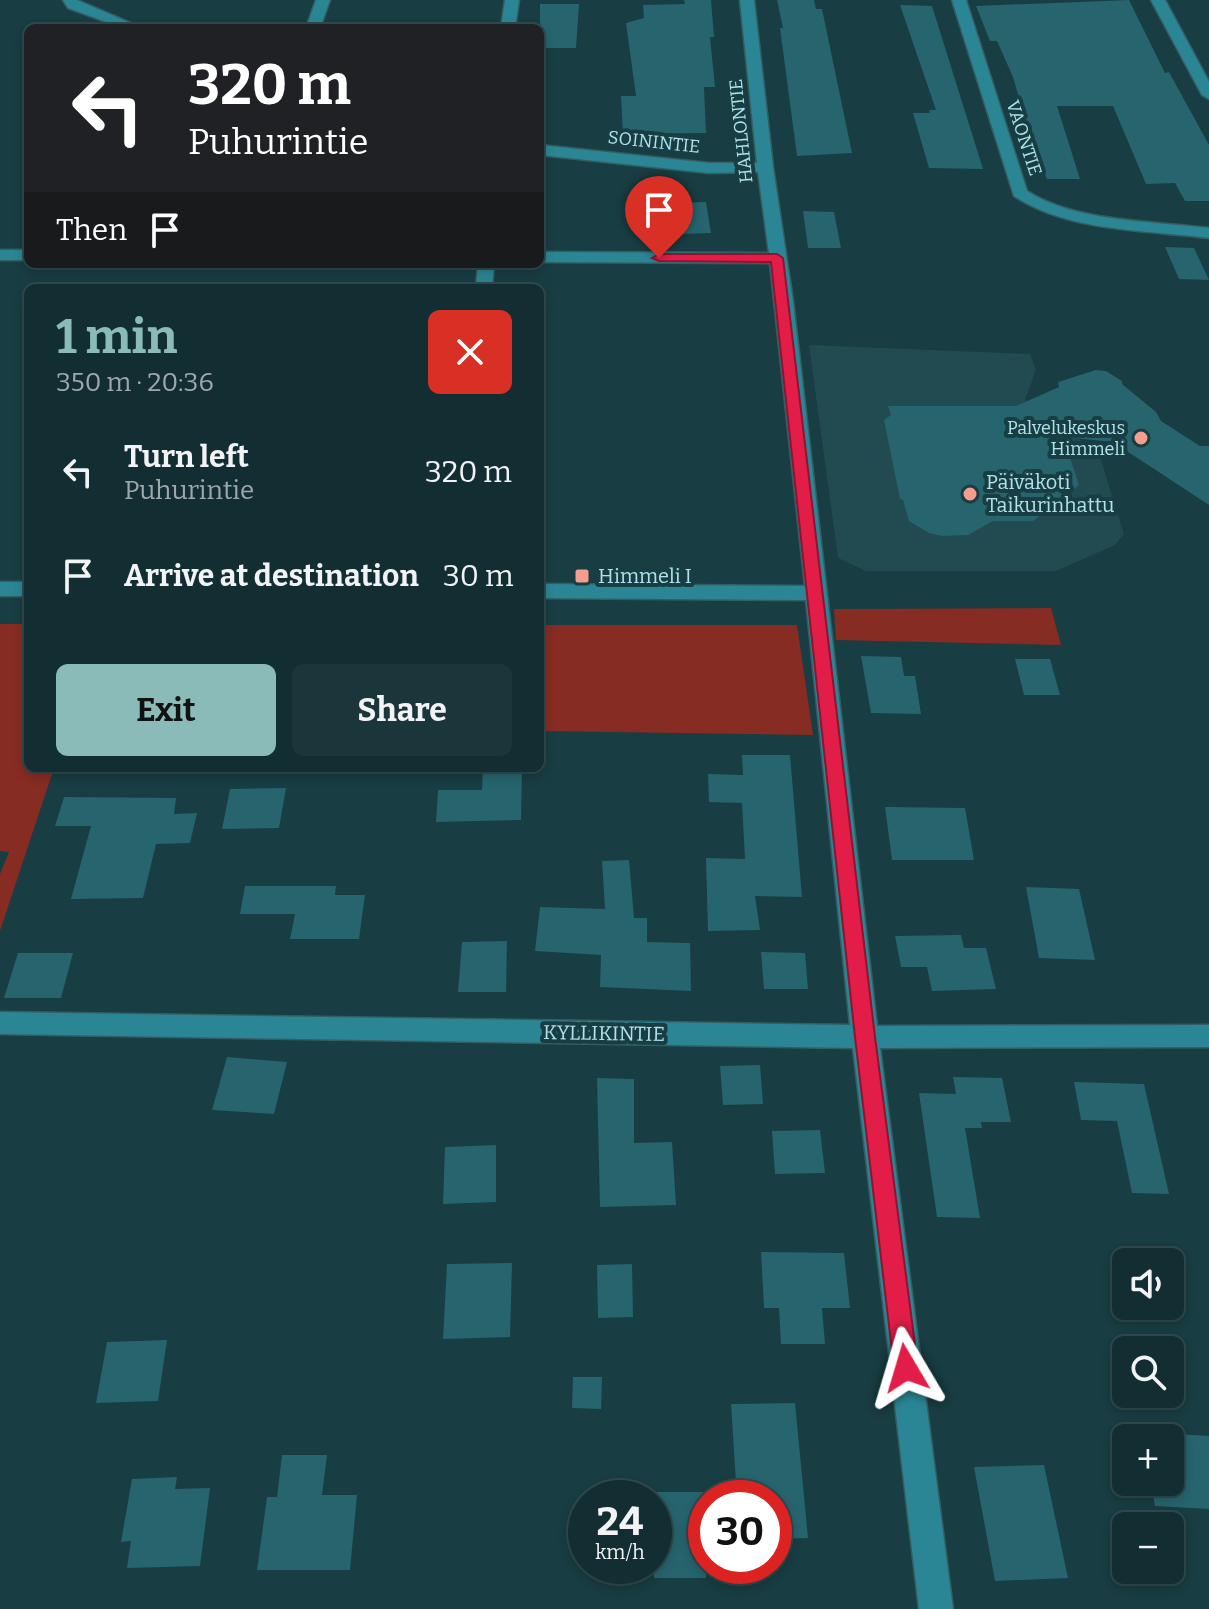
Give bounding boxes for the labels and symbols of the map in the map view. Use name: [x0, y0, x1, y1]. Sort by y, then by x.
street label: HAHLONTIE: [725, 78, 757, 184]
street label: VAONTIE: [1001, 97, 1047, 179]
street label: SOININTIE: [607, 126, 701, 158]
pin: [625, 176, 693, 258]
place label: Palvelukeskus Himmeli: [1007, 417, 1125, 460]
marker: Palvelukeskus Himmeli: [1132, 429, 1150, 447]
place label: Päiväkoti Taikurinhattu: [986, 470, 1114, 517]
marker: Päiväkoti Taikurinhattu: [961, 485, 979, 503]
place label: Himmeli I: [598, 564, 692, 588]
marker: Himmeli I: [573, 567, 591, 585]
street label: KYLLIKINTIE: [543, 1020, 665, 1046]
position arrow: [864, 1326, 948, 1410]
speed limit sign: 30: [688, 1480, 792, 1584]

